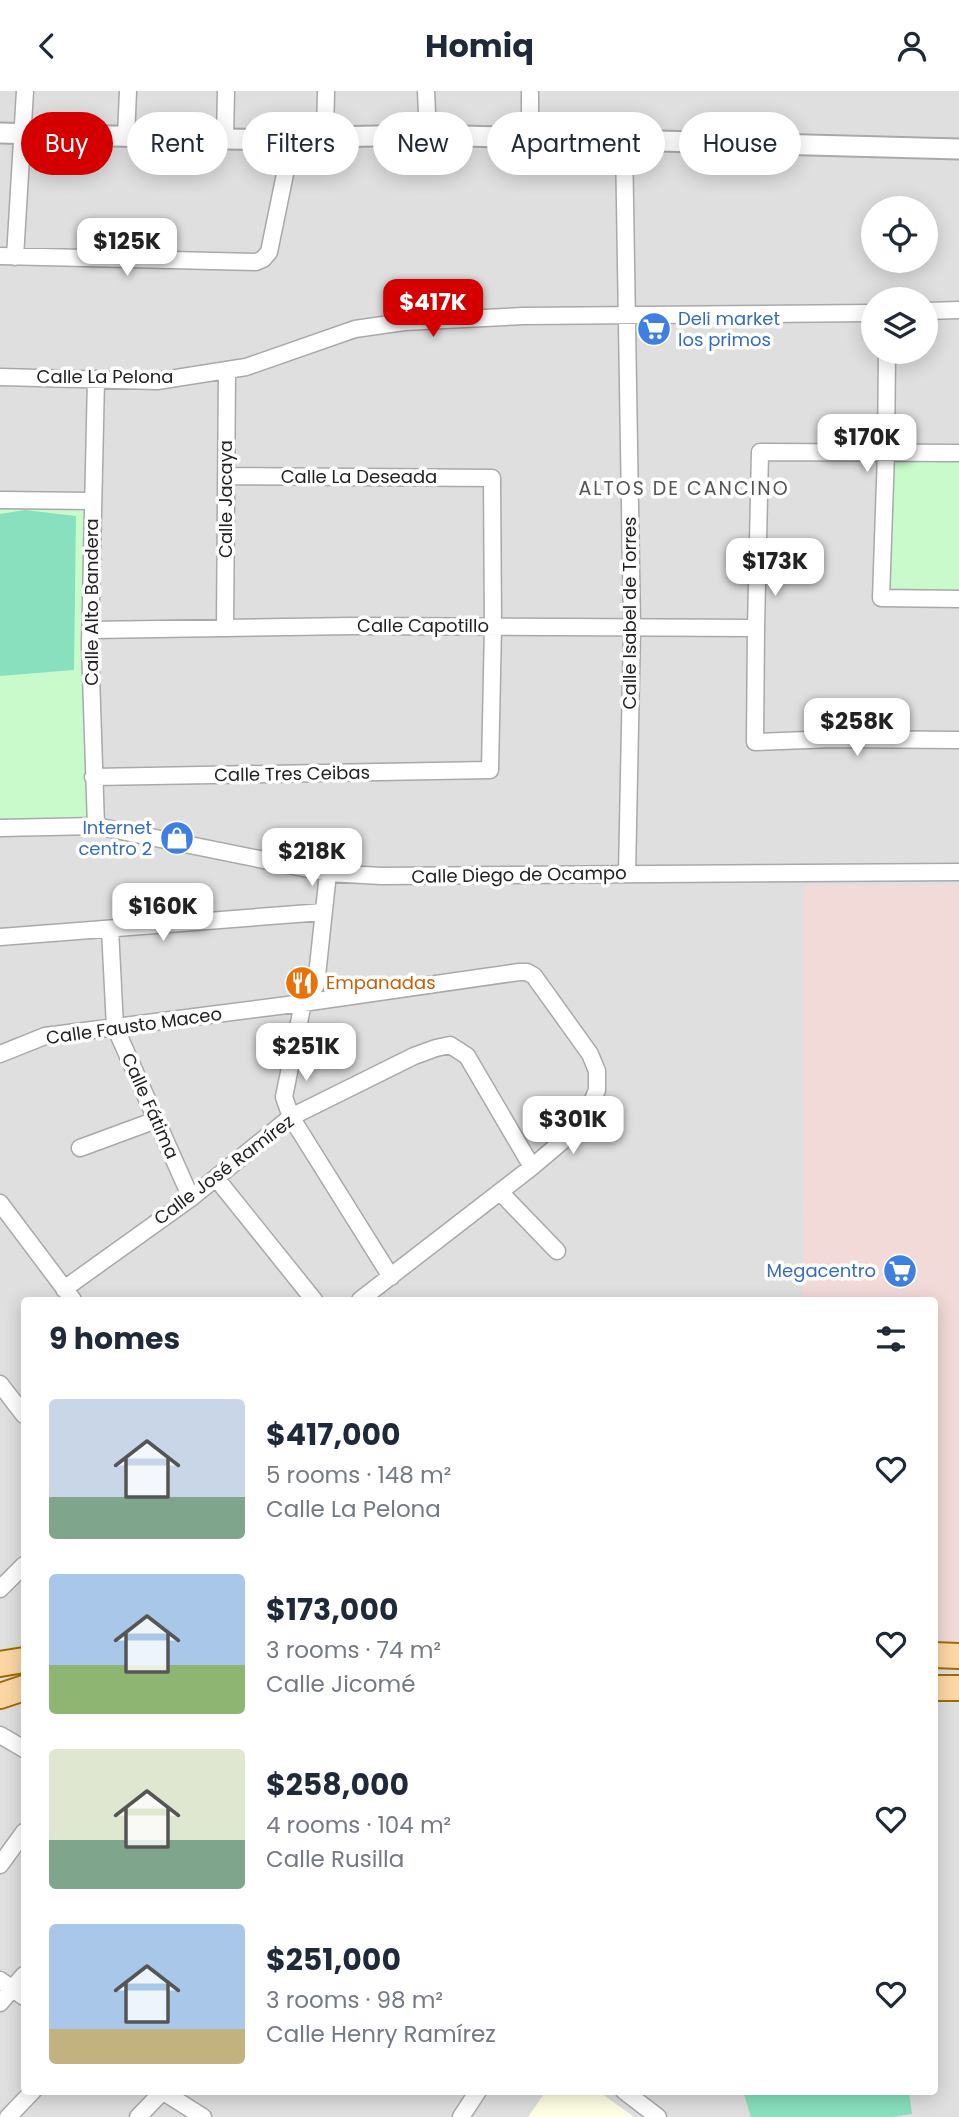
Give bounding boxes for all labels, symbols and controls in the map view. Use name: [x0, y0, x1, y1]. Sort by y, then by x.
text: Homiq: [425, 23, 534, 68]
icon: back: [28, 27, 66, 65]
icon: person: [893, 27, 931, 65]
chip: Buy: [21, 112, 113, 175]
chip: Rent: [127, 112, 228, 175]
chip: Filters: [242, 112, 359, 175]
chip: New: [373, 112, 473, 175]
chip: Apartment: [487, 112, 665, 175]
chip: House: [679, 112, 801, 175]
map controls: [861, 196, 938, 364]
button: locate: [861, 196, 938, 273]
pin: $125K: [78, 219, 176, 278]
text: $125K: [93, 225, 161, 257]
pin: $417K: [384, 279, 482, 339]
text: $417K: [399, 286, 467, 318]
button: layers: [861, 287, 938, 364]
place label: Deli market los primos: [678, 306, 780, 352]
supermarket icon: Deli market los primos: [635, 310, 673, 348]
street label: Calle La Pelona: [37, 364, 173, 389]
pin: $170K: [818, 415, 916, 474]
text: $170K: [833, 421, 901, 453]
street label: Calle Jacaya: [213, 440, 238, 558]
street label: Calle La Deseada: [281, 464, 437, 489]
district label: ALTOS DE CANCINO: [578, 475, 790, 502]
street label: Calle Isabel de Torres: [617, 517, 642, 709]
street label: Calle Alto Bandera: [79, 518, 104, 686]
pin: $173K: [726, 539, 824, 598]
text: $173K: [742, 545, 808, 577]
street label: Calle Capotillo: [357, 613, 489, 638]
pin: $258K: [808, 699, 906, 758]
text: $258K: [820, 705, 894, 737]
street label: Calle Tres Ceibas: [214, 760, 370, 787]
place label: Internet centro 2: [78, 815, 152, 861]
shop icon: Internet centro 2: [158, 819, 196, 857]
pin: $218K: [263, 829, 361, 888]
text: $218K: [278, 835, 346, 867]
street label: Calle Diego de Ocampo: [411, 860, 627, 889]
pin: $160K: [114, 883, 212, 943]
text: $160K: [128, 890, 198, 922]
restaurant icon: Empanadas: [283, 964, 321, 1002]
place label: Empanadas: [326, 970, 436, 995]
street label: Calle Fausto Maceo: [44, 1001, 223, 1050]
pin: $251K: [257, 1023, 355, 1083]
text: $251K: [272, 1030, 340, 1062]
street label: Calle Fátima: [116, 1049, 185, 1163]
pin: $301K: [524, 1097, 622, 1156]
text: $301K: [539, 1103, 607, 1135]
street label: Calle José Ramírez: [149, 1109, 299, 1231]
supermarket icon: Megacentro: [881, 1252, 919, 1290]
place label: Megacentro: [767, 1258, 876, 1283]
text: 9 homes: [49, 1317, 180, 1360]
icon: filters: [872, 1320, 910, 1358]
text: $417,000: [266, 1413, 401, 1456]
icon: home: [105, 1427, 189, 1511]
icon: heart: [872, 1450, 910, 1488]
text: 5 rooms · 148 m²: [266, 1459, 451, 1491]
text: Calle La Pelona: [266, 1493, 441, 1525]
text: $173,000: [266, 1588, 399, 1631]
icon: home: [105, 1602, 189, 1686]
icon: heart: [872, 1625, 910, 1663]
text: 3 rooms · 74 m²: [266, 1634, 441, 1666]
text: Calle Jicomé: [266, 1668, 416, 1700]
text: $258,000: [266, 1763, 409, 1806]
icon: home: [105, 1777, 189, 1861]
icon: heart: [872, 1800, 910, 1838]
text: 4 rooms · 104 m²: [266, 1809, 451, 1841]
text: Calle Rusilla: [266, 1843, 404, 1875]
text: $251,000: [266, 1938, 401, 1981]
icon: home: [105, 1952, 189, 2036]
icon: heart: [872, 1975, 910, 2013]
text: 3 rooms · 98 m²: [266, 1984, 443, 2016]
text: Calle Henry Ramírez: [266, 2018, 496, 2050]

